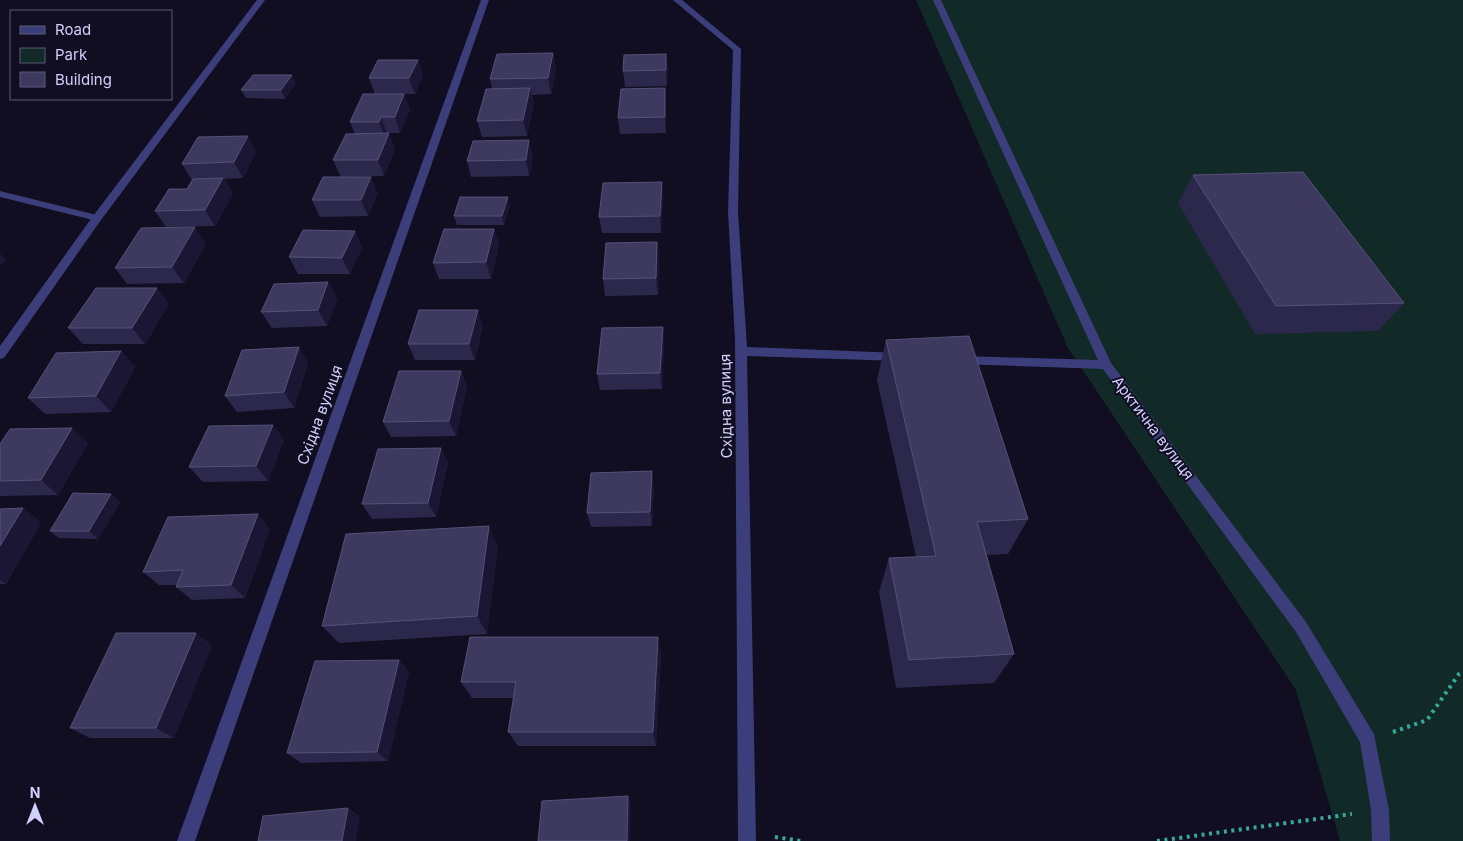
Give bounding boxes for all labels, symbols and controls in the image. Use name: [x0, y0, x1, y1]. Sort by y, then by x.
legend: [10, 10, 172, 100]
text: Road: [55, 20, 91, 39]
text: Park: [55, 45, 88, 64]
text: Building: [55, 70, 112, 89]
street label: Східна вулиця: [715, 353, 736, 459]
street label: Східна вулиця: [293, 362, 346, 467]
street label: Арктична вулиця: [1108, 372, 1199, 483]
north arrow: [10, 781, 60, 831]
text: N: [30, 784, 40, 801]

